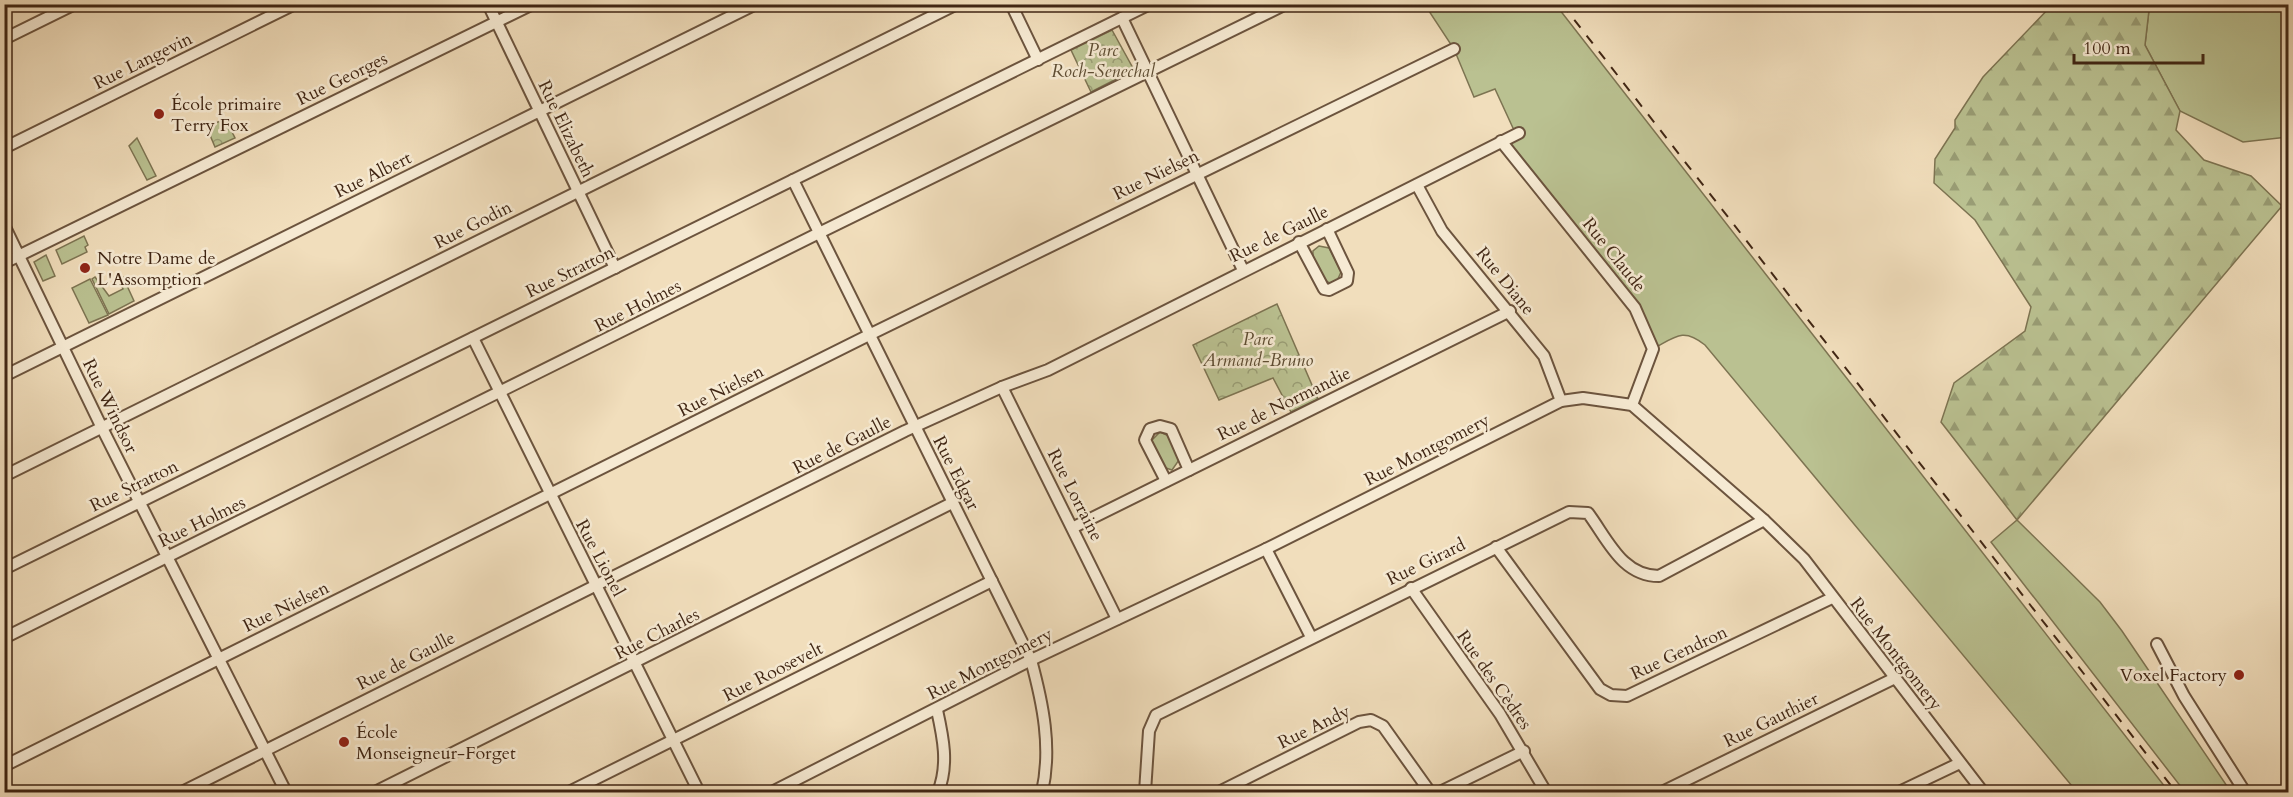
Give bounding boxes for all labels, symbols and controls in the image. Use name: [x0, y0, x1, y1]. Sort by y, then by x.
street label: Rue Langevin: [89, 26, 197, 96]
scale bar: [2074, 27, 2203, 65]
text: 100 m: [2083, 36, 2131, 61]
park label: Parc Roch-Senechal: [1051, 38, 1156, 84]
street label: Rue Georges: [292, 46, 392, 112]
street label: Rue Elizabeth: [532, 76, 600, 182]
place label: École primaire Terry Fox: [171, 92, 282, 138]
marker: École primaire Terry Fox: [152, 107, 166, 121]
street label: Rue Nielsen: [1109, 143, 1204, 207]
street label: Rue Albert: [330, 145, 416, 204]
street label: Rue Godin: [430, 194, 517, 255]
street label: Rue de Gaulle: [1225, 199, 1333, 269]
street label: Rue Claude: [1576, 213, 1652, 297]
street label: Rue Stratton: [521, 239, 619, 304]
street label: Rue Diane: [1470, 242, 1540, 320]
place label: Notre Dame de L'Assomption: [97, 246, 216, 292]
marker: Notre Dame de L'Assomption: [78, 261, 92, 275]
street label: Rue Holmes: [590, 273, 686, 339]
park label: Parc Armand-Bruno: [1202, 327, 1313, 373]
street label: Rue Windsor: [76, 354, 144, 458]
street label: Rue Nielsen: [674, 358, 769, 423]
street label: Rue de Normandie: [1213, 361, 1355, 447]
street label: Rue Montgomery: [1360, 407, 1494, 492]
street label: Rue de Gaulle: [789, 410, 895, 480]
street label: Rue Edgar: [927, 431, 986, 515]
street label: Rue Lorraine: [1041, 445, 1109, 545]
street label: Rue Stratton: [85, 453, 183, 518]
street label: Rue Holmes: [154, 490, 250, 554]
street label: Rue Lionel: [569, 515, 631, 601]
street label: Rue Girard: [1382, 532, 1470, 592]
street label: Rue Nielsen: [239, 575, 334, 639]
street label: Rue Montgomery: [1844, 592, 1948, 716]
street label: Rue Charles: [610, 602, 704, 666]
street label: Rue Gendron: [1627, 619, 1732, 686]
street label: Rue Montgomery: [923, 621, 1057, 706]
street label: Rue des Cèdres: [1450, 625, 1538, 735]
street label: Rue de Gaulle: [353, 626, 459, 696]
street label: Rue Roosevelt: [719, 636, 828, 708]
place label: Voxel Factory: [2120, 663, 2227, 688]
marker: Voxel Factory: [2232, 668, 2246, 682]
street label: Rue Gauthier: [1719, 686, 1823, 754]
street label: Rue Andy: [1274, 699, 1355, 755]
place label: École Monseigneur-Forget: [356, 720, 516, 766]
marker: École Monseigneur-Forget: [337, 735, 351, 749]

